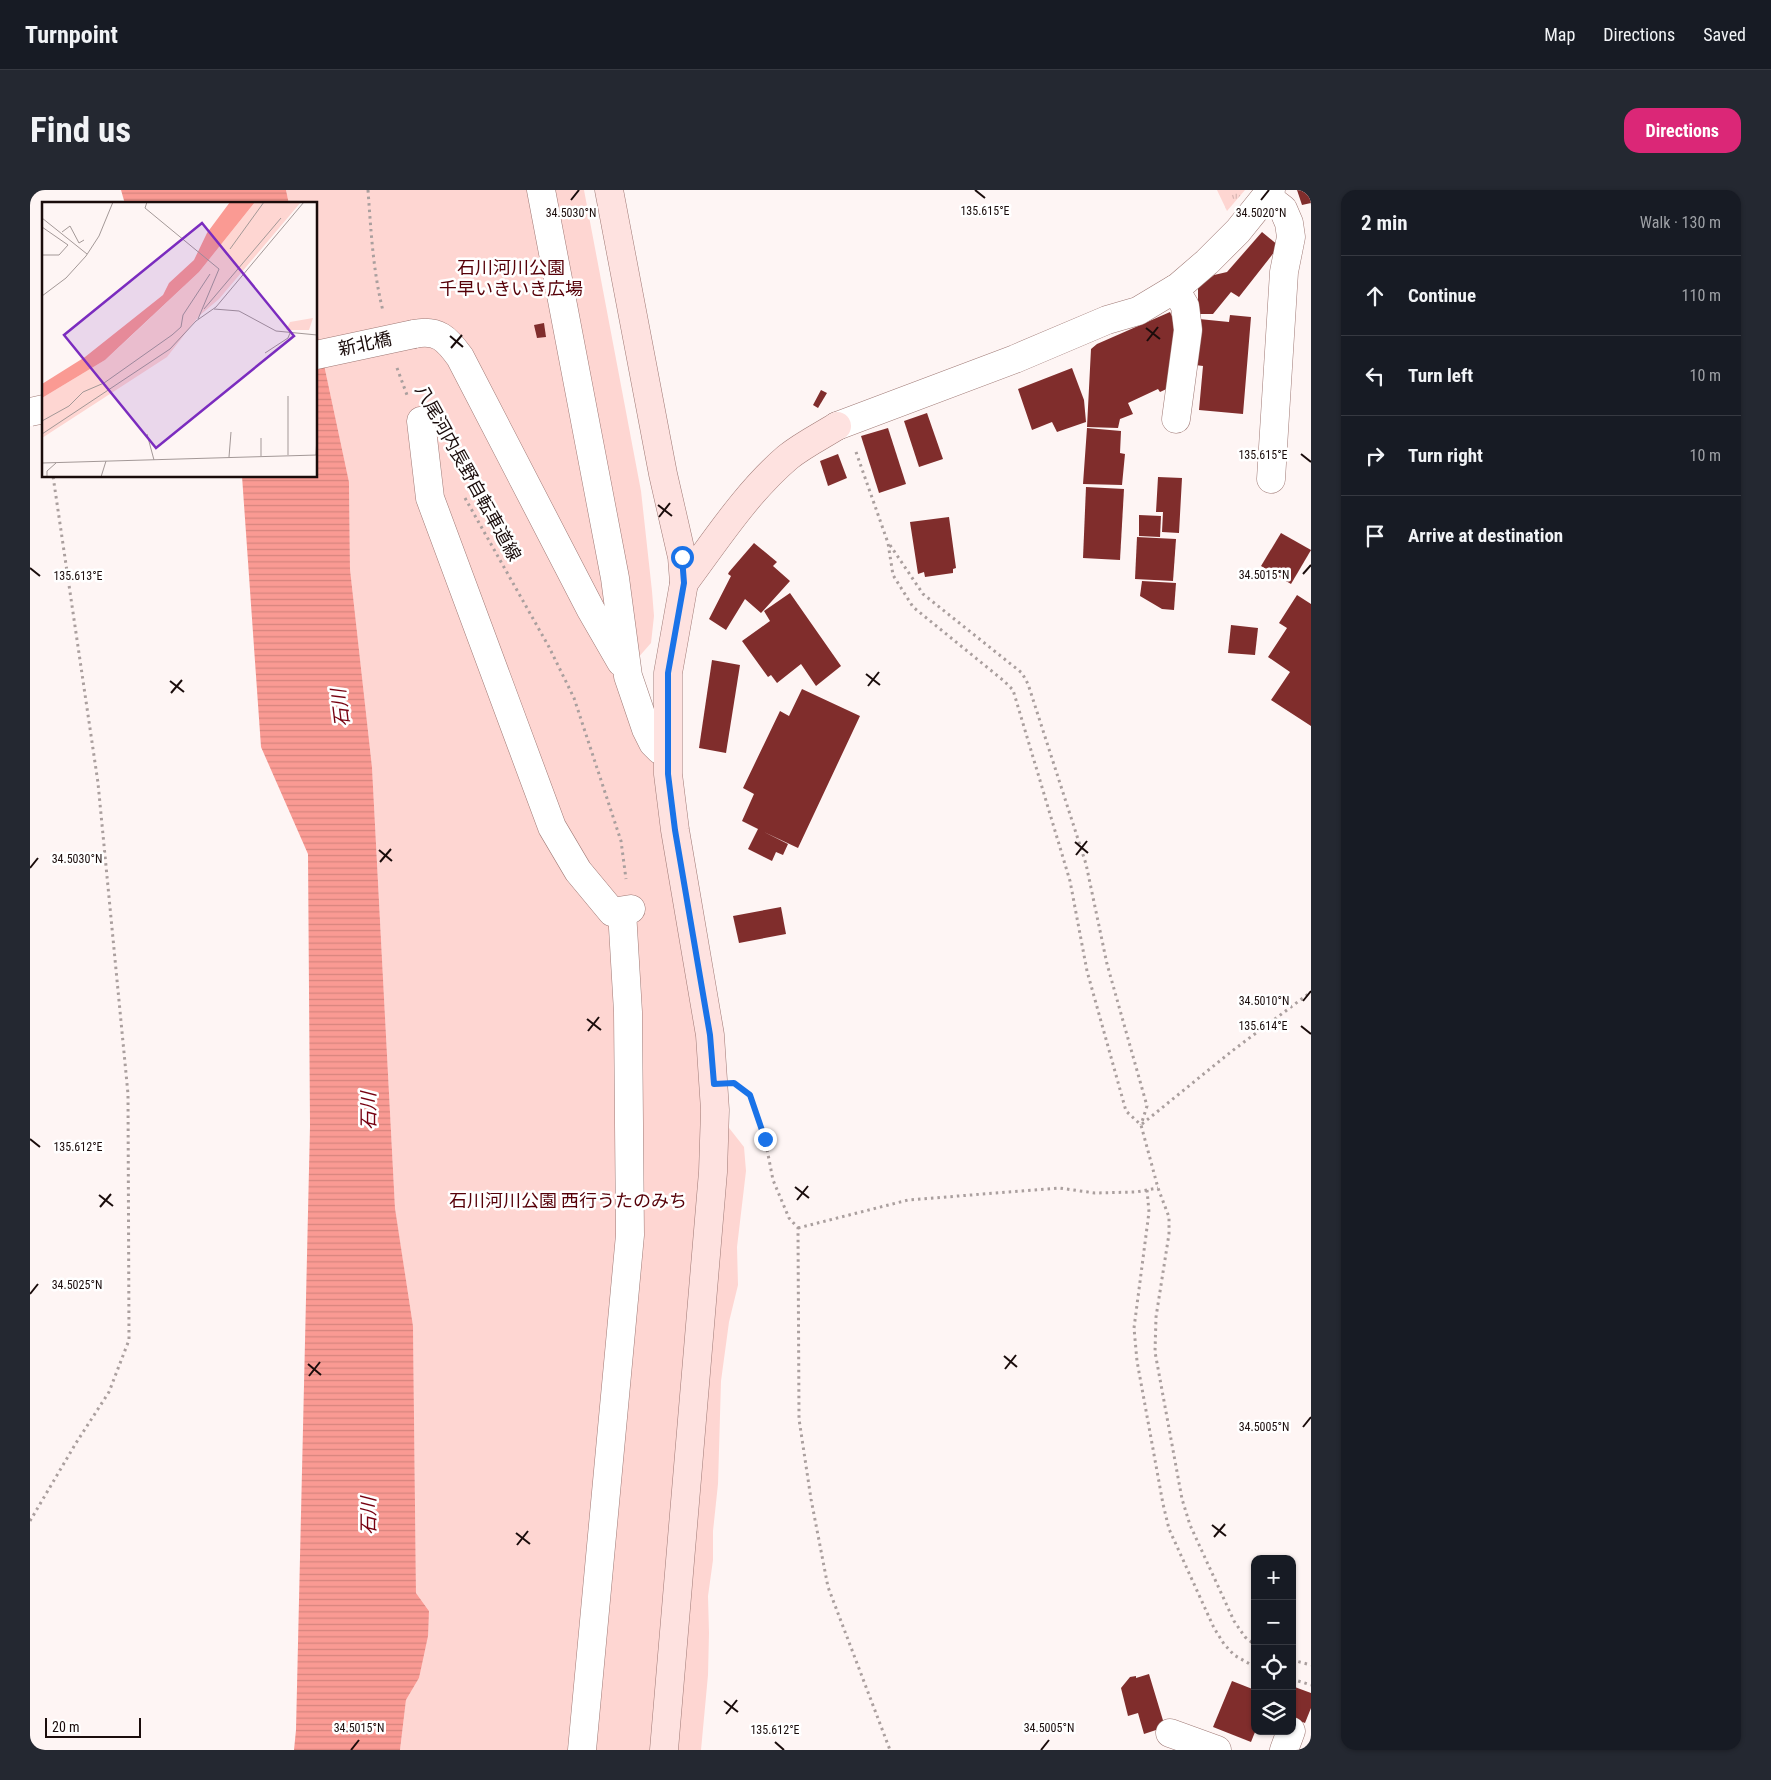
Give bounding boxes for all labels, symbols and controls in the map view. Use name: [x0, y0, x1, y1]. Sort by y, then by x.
text: Turnpoint: [25, 21, 118, 49]
text: Map: [1544, 24, 1575, 45]
text: Directions: [1603, 24, 1675, 45]
text: Saved: [1703, 24, 1746, 45]
button: Directions: [1624, 108, 1741, 153]
text: Find us: [30, 110, 131, 151]
inset map: [42, 202, 318, 478]
text: 135.615°E: [960, 204, 1010, 218]
text: 34.5030°N: [546, 206, 596, 220]
text: 34.5020°N: [1236, 206, 1286, 220]
text: 2 min: [1361, 211, 1408, 235]
text: Walk · 130 m: [1640, 213, 1721, 232]
park label: 石川河川公園 千早いきいき広場: [439, 257, 583, 299]
icon: ahead: [1361, 282, 1389, 310]
text: Continue: [1408, 284, 1476, 307]
text: 110 m: [1682, 286, 1721, 305]
street label: 新北橋: [336, 328, 393, 359]
icon: left: [1361, 362, 1389, 390]
text: Turn left: [1408, 364, 1473, 387]
text: 10 m: [1689, 366, 1721, 385]
street label: 八尾河内長野自転車道線: [411, 381, 526, 564]
icon: right: [1361, 442, 1389, 470]
text: Turn right: [1408, 444, 1483, 467]
text: 10 m: [1689, 446, 1721, 465]
text: 135.615°E: [1238, 448, 1288, 462]
icon: arrive: [1361, 522, 1389, 550]
text: Arrive at destination: [1408, 524, 1563, 547]
route start: [671, 546, 694, 569]
text: 34.5015°N: [1239, 568, 1289, 582]
text: 135.613°E: [53, 569, 103, 583]
water label: 石川: [327, 686, 354, 728]
text: 34.5030°N: [52, 852, 102, 866]
text: 34.5010°N: [1239, 994, 1289, 1008]
text: 135.614°E: [1238, 1019, 1288, 1033]
water label: 石川: [357, 1090, 380, 1130]
route end: [754, 1128, 777, 1151]
text: 135.612°E: [53, 1140, 103, 1154]
park label: 石川河川公園 西行うたのみち: [449, 1190, 687, 1211]
text: 34.5025°N: [52, 1278, 102, 1292]
text: 34.5005°N: [1239, 1420, 1289, 1434]
water label: 石川: [357, 1495, 380, 1535]
map controls: [1251, 1555, 1296, 1735]
button: +: [1251, 1555, 1296, 1600]
button: −: [1251, 1600, 1296, 1645]
button: locate: [1251, 1645, 1296, 1690]
button: layers: [1251, 1690, 1296, 1735]
scale bar: [45, 1715, 141, 1738]
text: 20 m: [52, 1719, 80, 1735]
text: 34.5015°N: [334, 1721, 384, 1735]
text: 34.5005°N: [1024, 1721, 1074, 1735]
text: 135.612°E: [750, 1723, 800, 1737]

